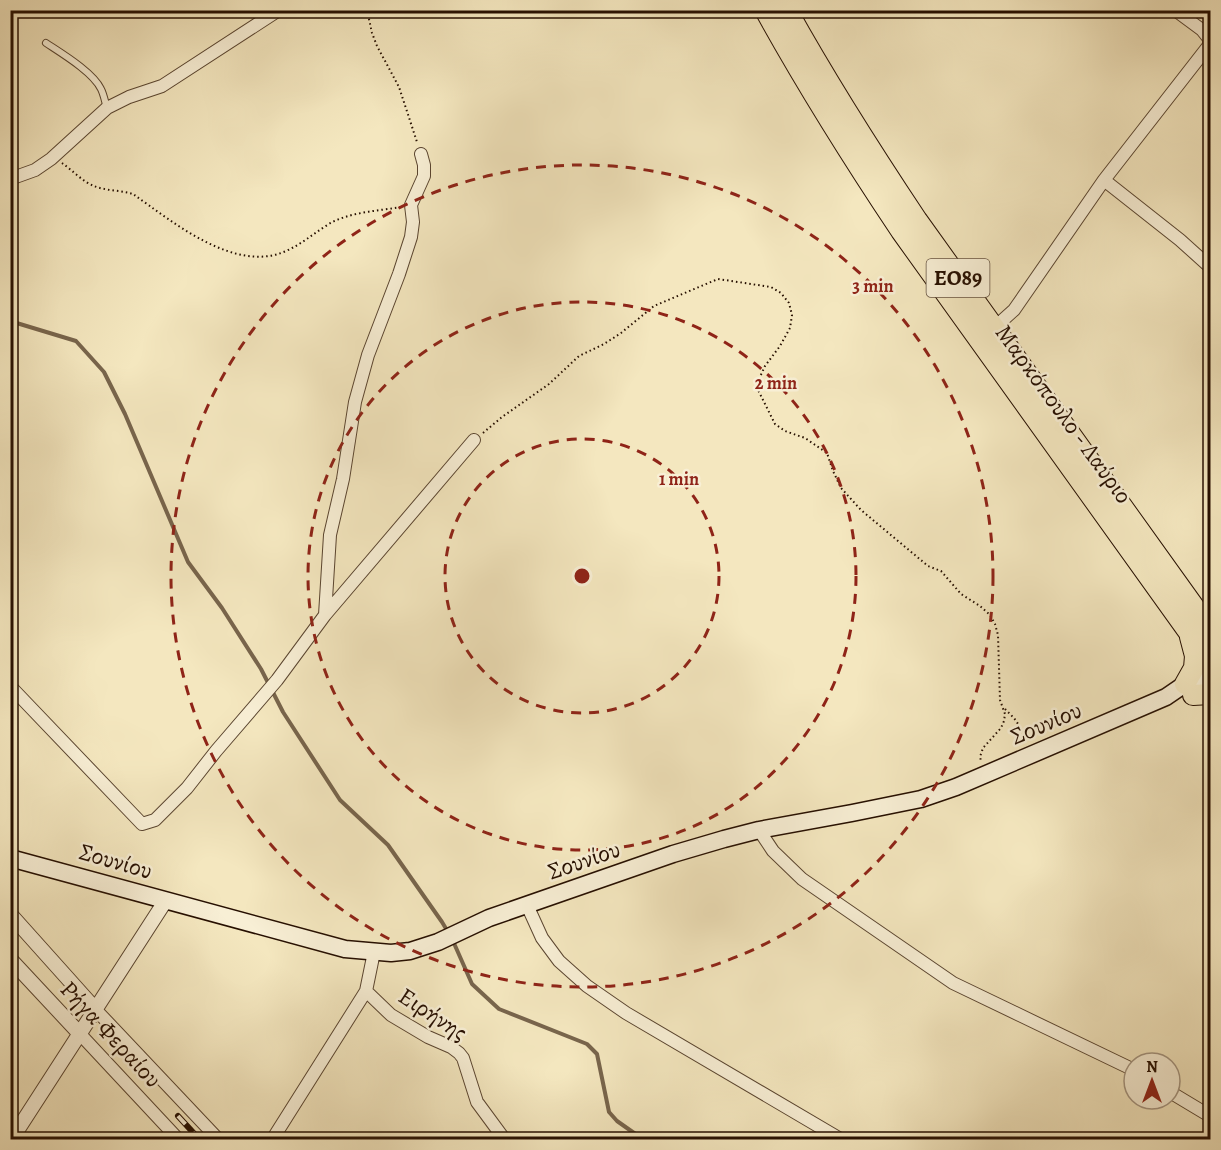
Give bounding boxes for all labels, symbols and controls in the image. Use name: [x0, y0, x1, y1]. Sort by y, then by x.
road number: ΕΟ89: [926, 259, 990, 297]
text: 3 min: [852, 274, 894, 298]
street label: Μαρκόπουλο - Λαύριο: [988, 318, 1140, 510]
text: 2 min: [755, 371, 797, 395]
text: 1 min: [659, 467, 699, 491]
centre of rings: [572, 566, 592, 586]
street label: Σουνίου: [1005, 694, 1087, 752]
street label: Σουνίου: [544, 833, 624, 887]
street label: Σουνίου: [76, 835, 156, 887]
street label: Ρήγα Φεραίου: [53, 974, 169, 1094]
street label: Ειρήνης: [392, 980, 474, 1048]
north arrow: [1122, 1051, 1182, 1111]
text: N: [1146, 1056, 1158, 1078]

